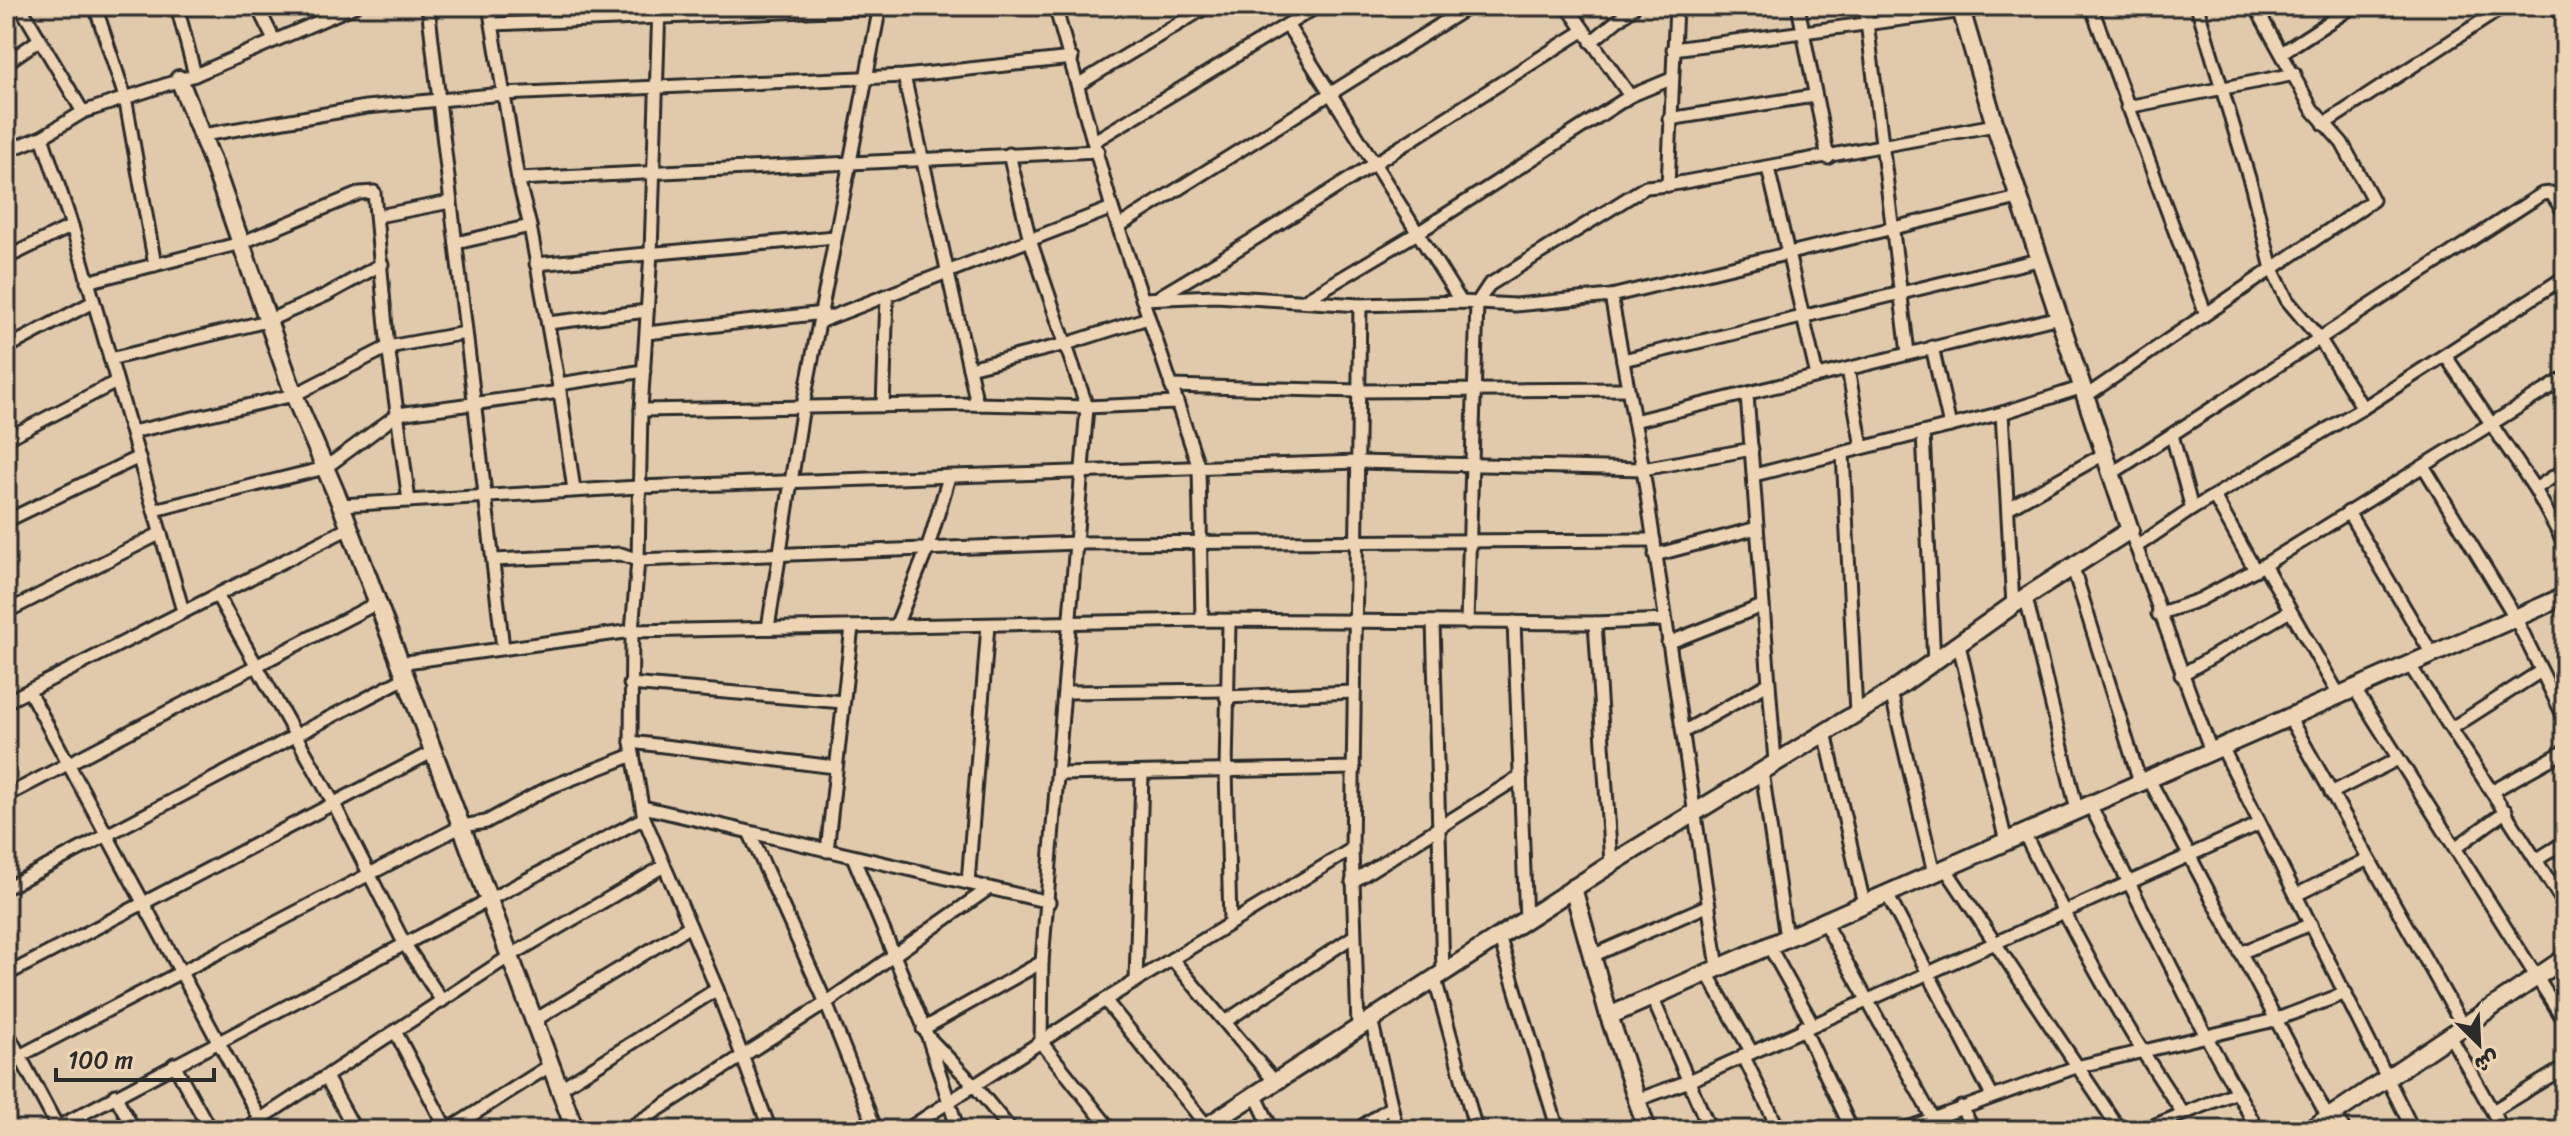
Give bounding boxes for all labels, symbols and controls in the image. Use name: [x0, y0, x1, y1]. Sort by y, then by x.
north arrow: [2439, 1004, 2519, 1084]
scale bar: [56, 1032, 214, 1082]
text: 100 m: [68, 1039, 133, 1081]
text: ش: [2468, 1039, 2506, 1085]

